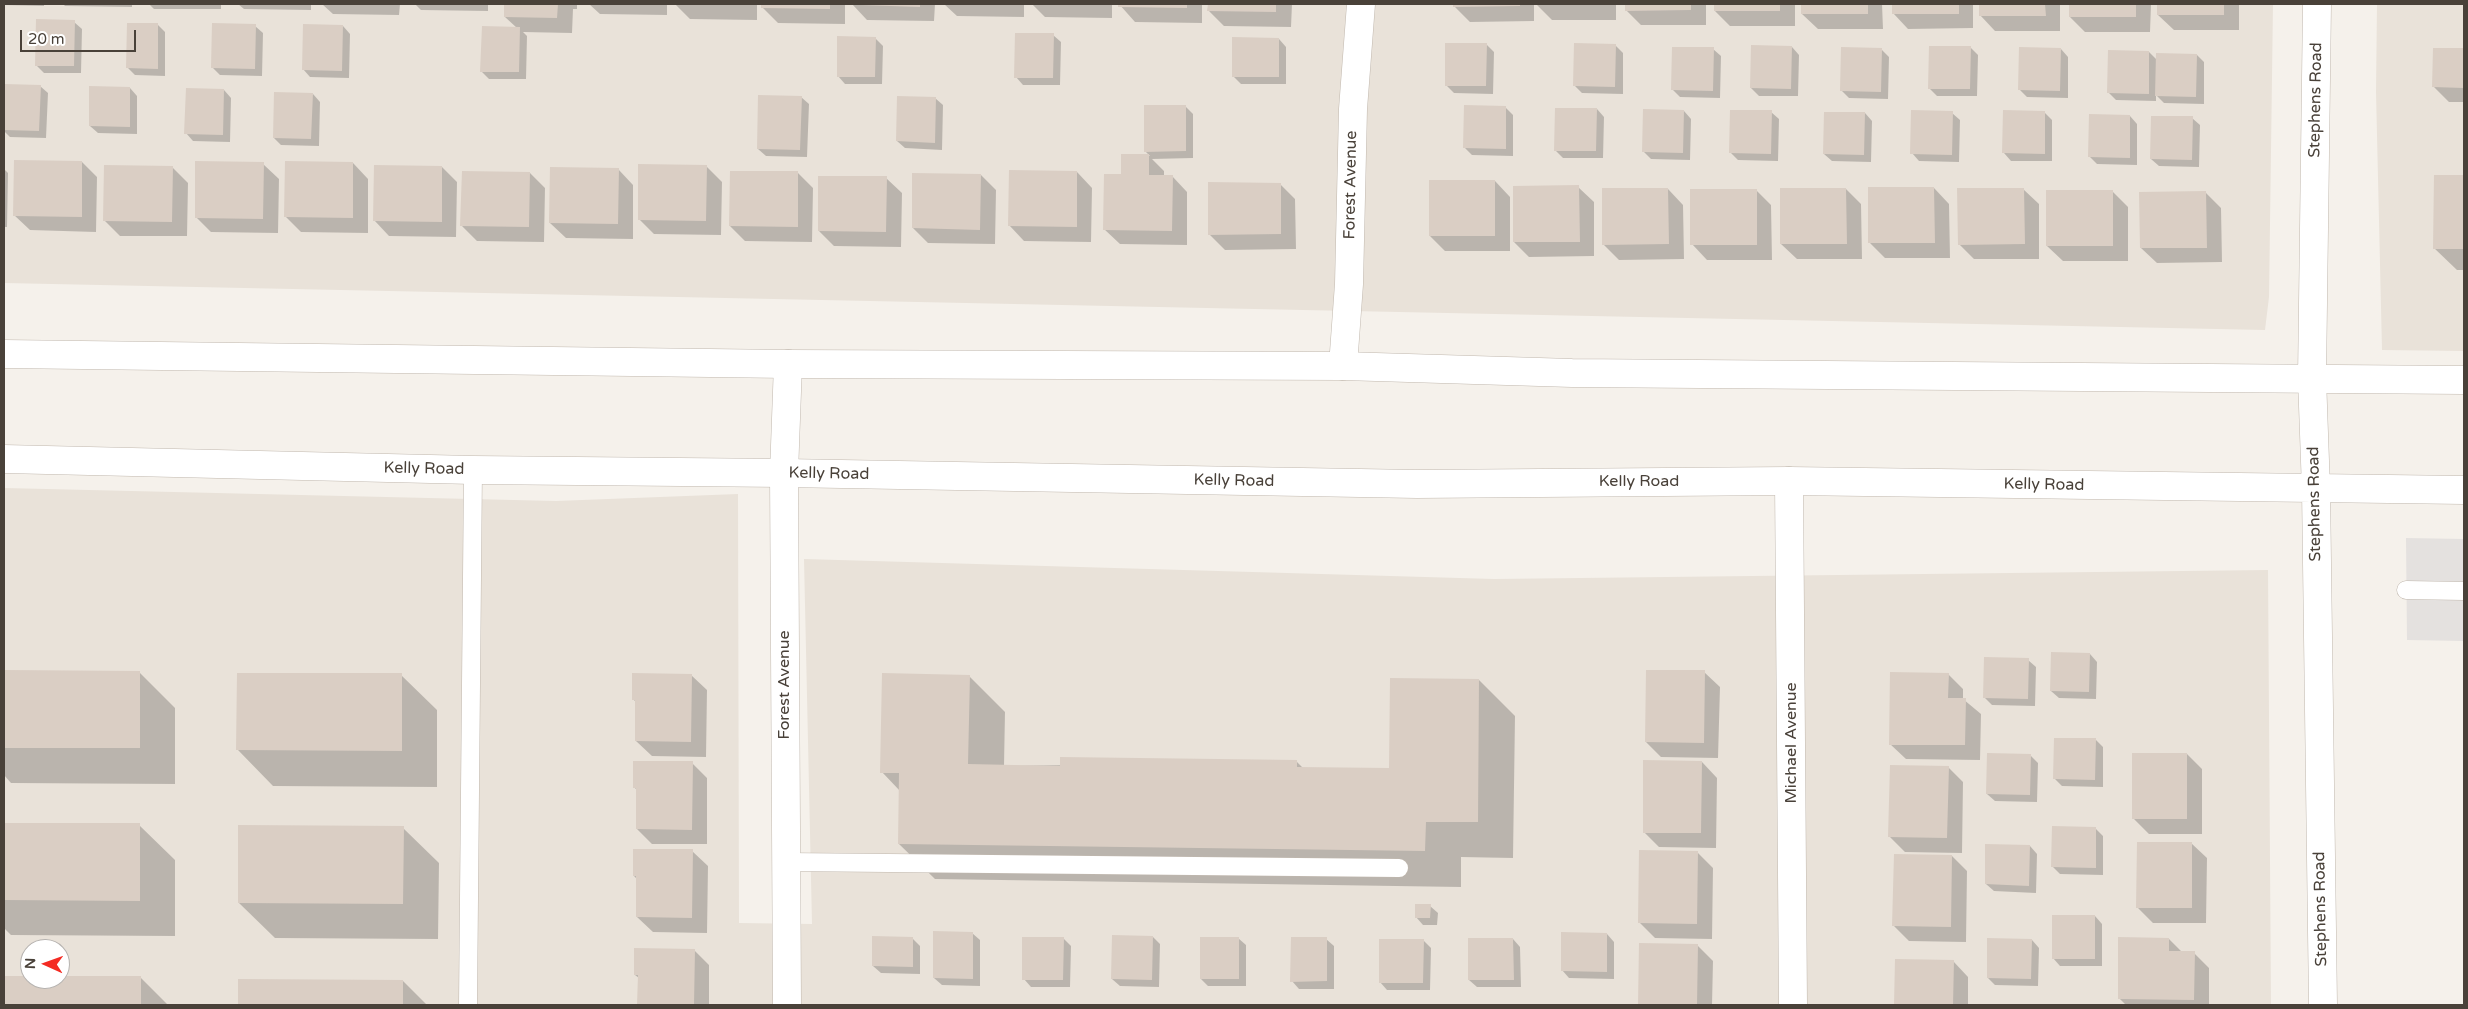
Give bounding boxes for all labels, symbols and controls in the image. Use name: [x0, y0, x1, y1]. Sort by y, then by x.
scale bar: [22, 20, 139, 52]
text: 20 m: [28, 30, 65, 48]
street label: Stephens Road: [2305, 42, 2327, 158]
street label: Forest Avenue: [1340, 130, 1362, 240]
street label: Stephens Road: [2304, 446, 2326, 562]
street label: Kelly Road: [383, 459, 465, 479]
street label: Kelly Road: [788, 464, 870, 484]
street label: Kelly Road: [1193, 471, 1275, 491]
street label: Kelly Road: [1599, 472, 1679, 492]
street label: Kelly Road: [2003, 475, 2085, 495]
street label: Forest Avenue: [775, 631, 795, 739]
street label: Michael Avenue: [1782, 682, 1802, 804]
street label: Stephens Road: [2310, 851, 2332, 967]
north arrow: [20, 939, 70, 989]
text: N: [22, 958, 39, 969]

